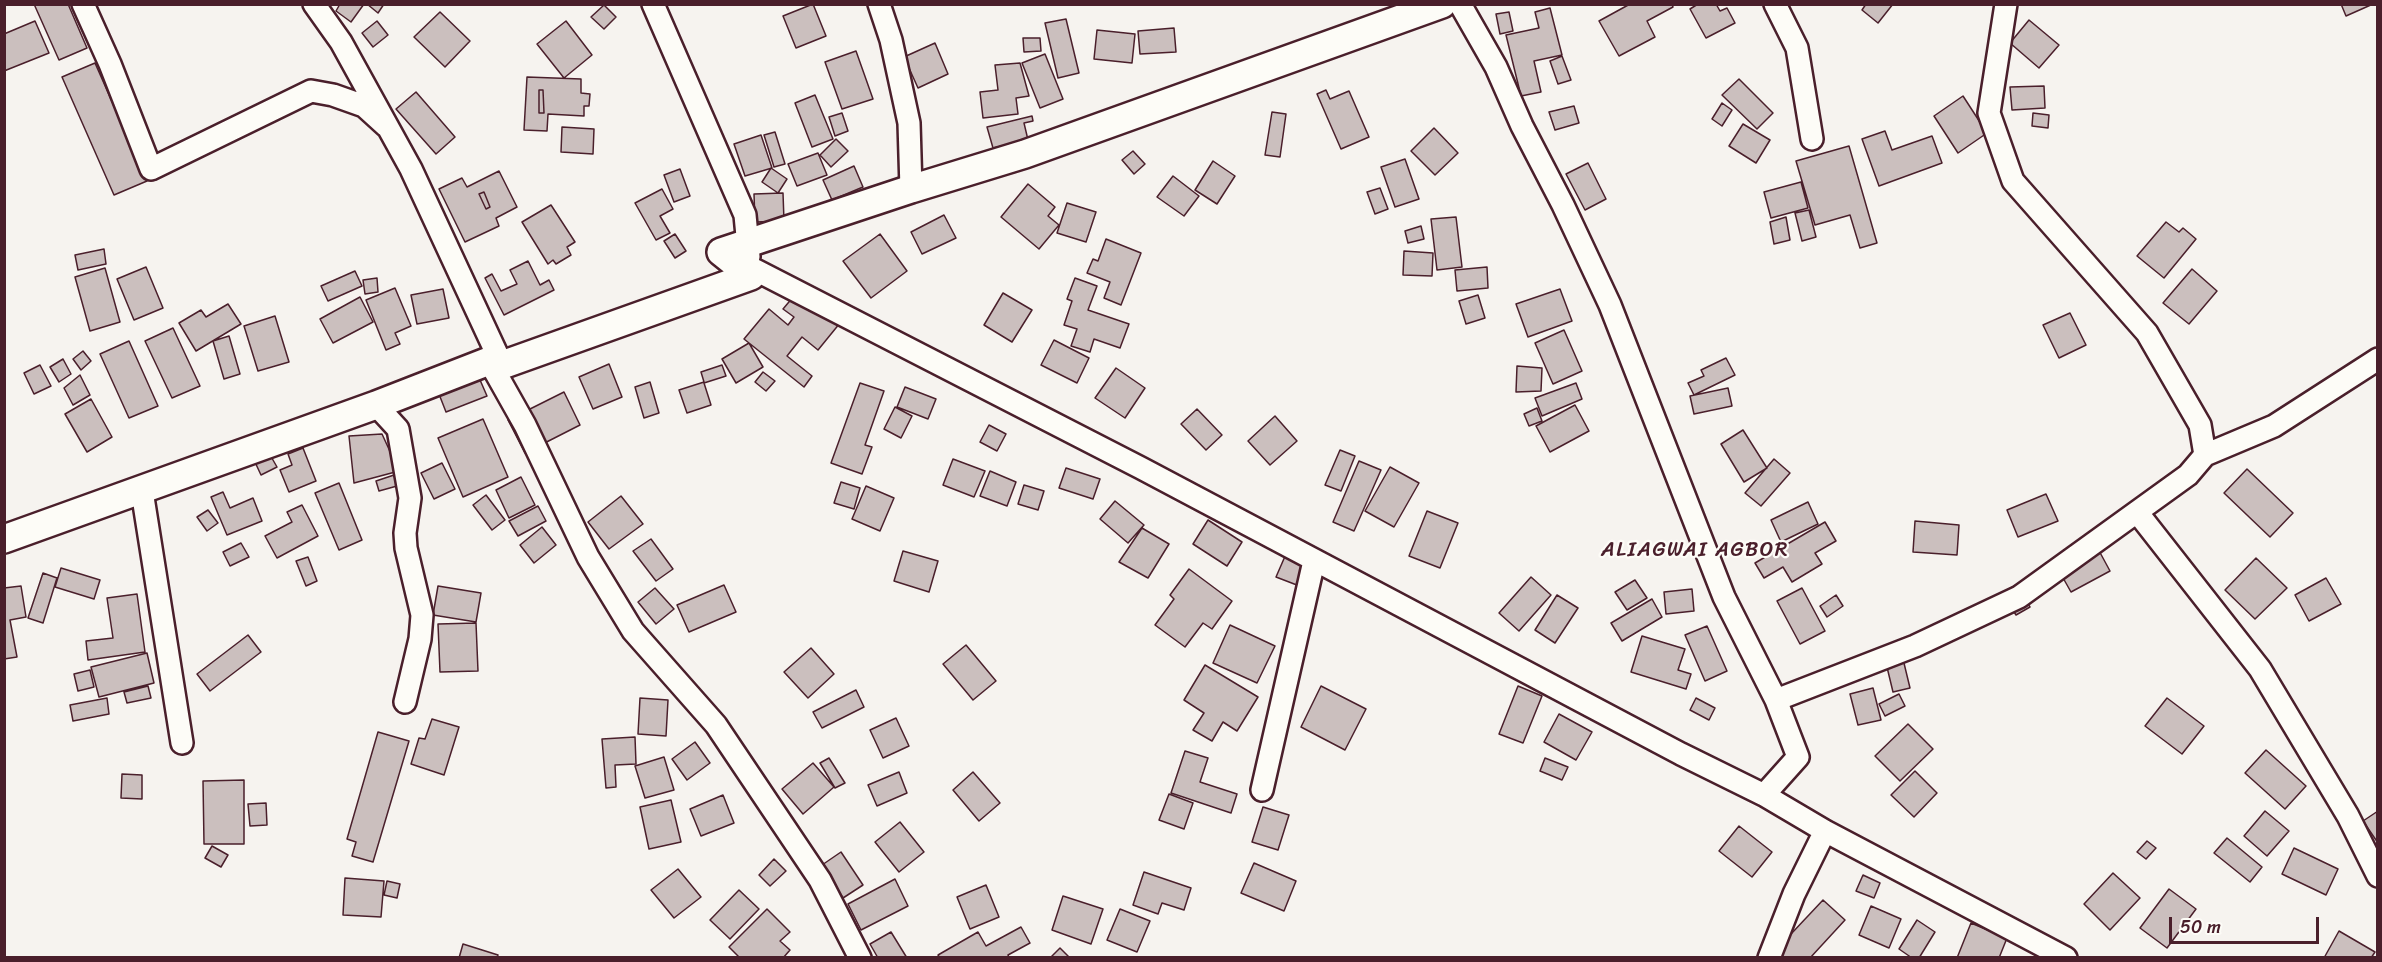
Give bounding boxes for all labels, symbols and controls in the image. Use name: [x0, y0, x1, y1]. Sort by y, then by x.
district label: ALIAGWAI AGBOR: [1602, 538, 1788, 564]
scale bar: [2172, 905, 2322, 943]
text: 50 m: [2180, 911, 2221, 943]

